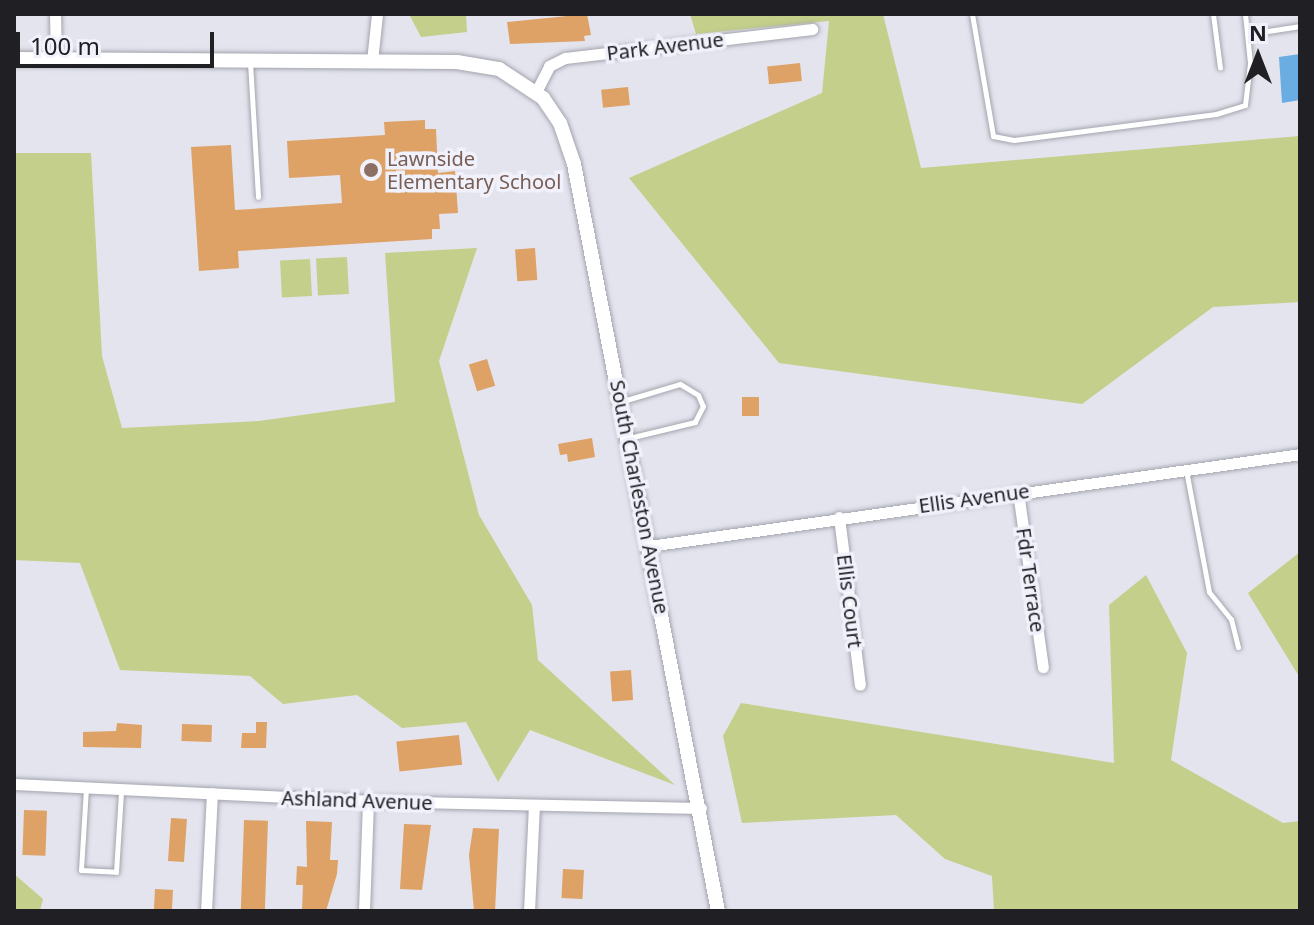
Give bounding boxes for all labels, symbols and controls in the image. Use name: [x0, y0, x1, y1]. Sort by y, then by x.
scale bar: [20, 16, 218, 66]
north arrow: [1218, 16, 1298, 96]
text: N: [1249, 17, 1267, 47]
street label: Park Avenue: [605, 27, 725, 65]
text: 100 m: [30, 29, 100, 62]
place label: Lawnside Elementary School: [387, 146, 561, 193]
marker: Lawnside Elementary School: [362, 161, 380, 179]
street label: South Charleston Avenue: [606, 378, 674, 616]
street label: Ellis Avenue: [917, 478, 1031, 518]
street label: Fdr Terrace: [1012, 526, 1050, 634]
street label: Ellis Court: [832, 553, 868, 649]
street label: Ashland Avenue: [281, 785, 433, 815]

